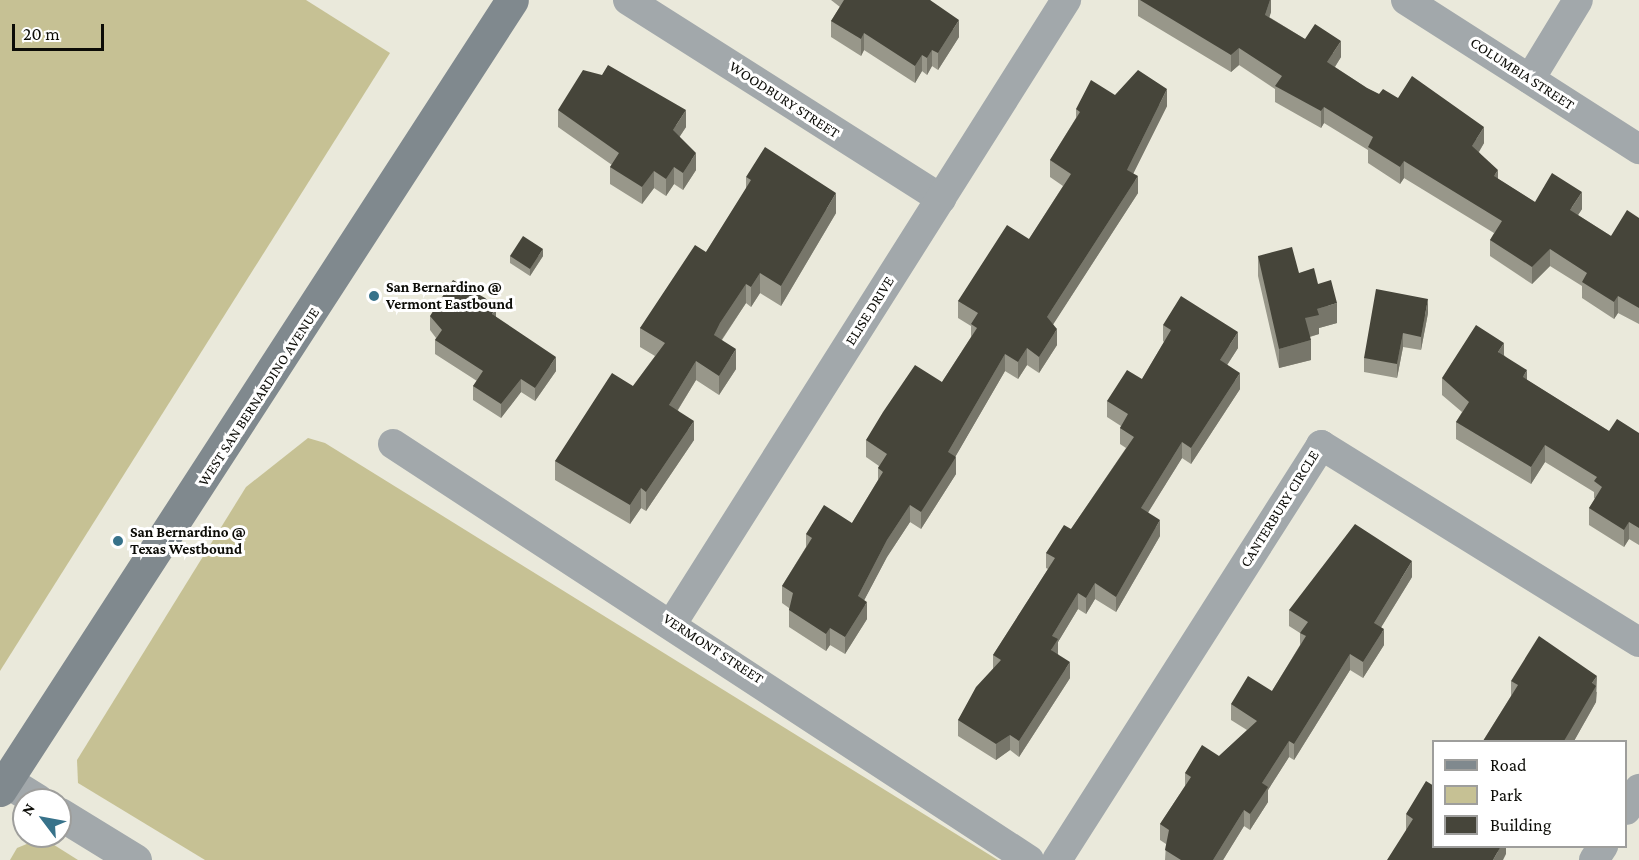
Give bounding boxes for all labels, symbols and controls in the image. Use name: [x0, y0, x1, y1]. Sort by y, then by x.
scale bar: [15, 12, 106, 50]
text: 20 m: [23, 24, 60, 44]
street label: COLUMBIA STREET: [1467, 34, 1577, 114]
street label: WOODBURY STREET: [725, 58, 843, 142]
street label: ELISE DRIVE: [842, 273, 898, 349]
place label: San Bernardino @ Vermont Eastbound: [386, 278, 513, 313]
marker: San Bernardino @ Vermont Eastbound: [367, 289, 381, 303]
street label: WEST SAN BERNARDINO AVENUE: [194, 304, 324, 490]
street label: CANTERBURY CIRCLE: [1237, 447, 1323, 571]
place label: San Bernardino @ Texas Westbound: [130, 523, 246, 558]
marker: San Bernardino @ Texas Westbound: [111, 534, 125, 548]
street label: VERMONT STREET: [659, 610, 767, 688]
legend: [1432, 740, 1627, 848]
text: Road: [1490, 755, 1527, 775]
text: Park: [1490, 785, 1522, 805]
north arrow: [12, 788, 72, 848]
text: N: [18, 800, 38, 818]
text: Building: [1490, 815, 1551, 835]

